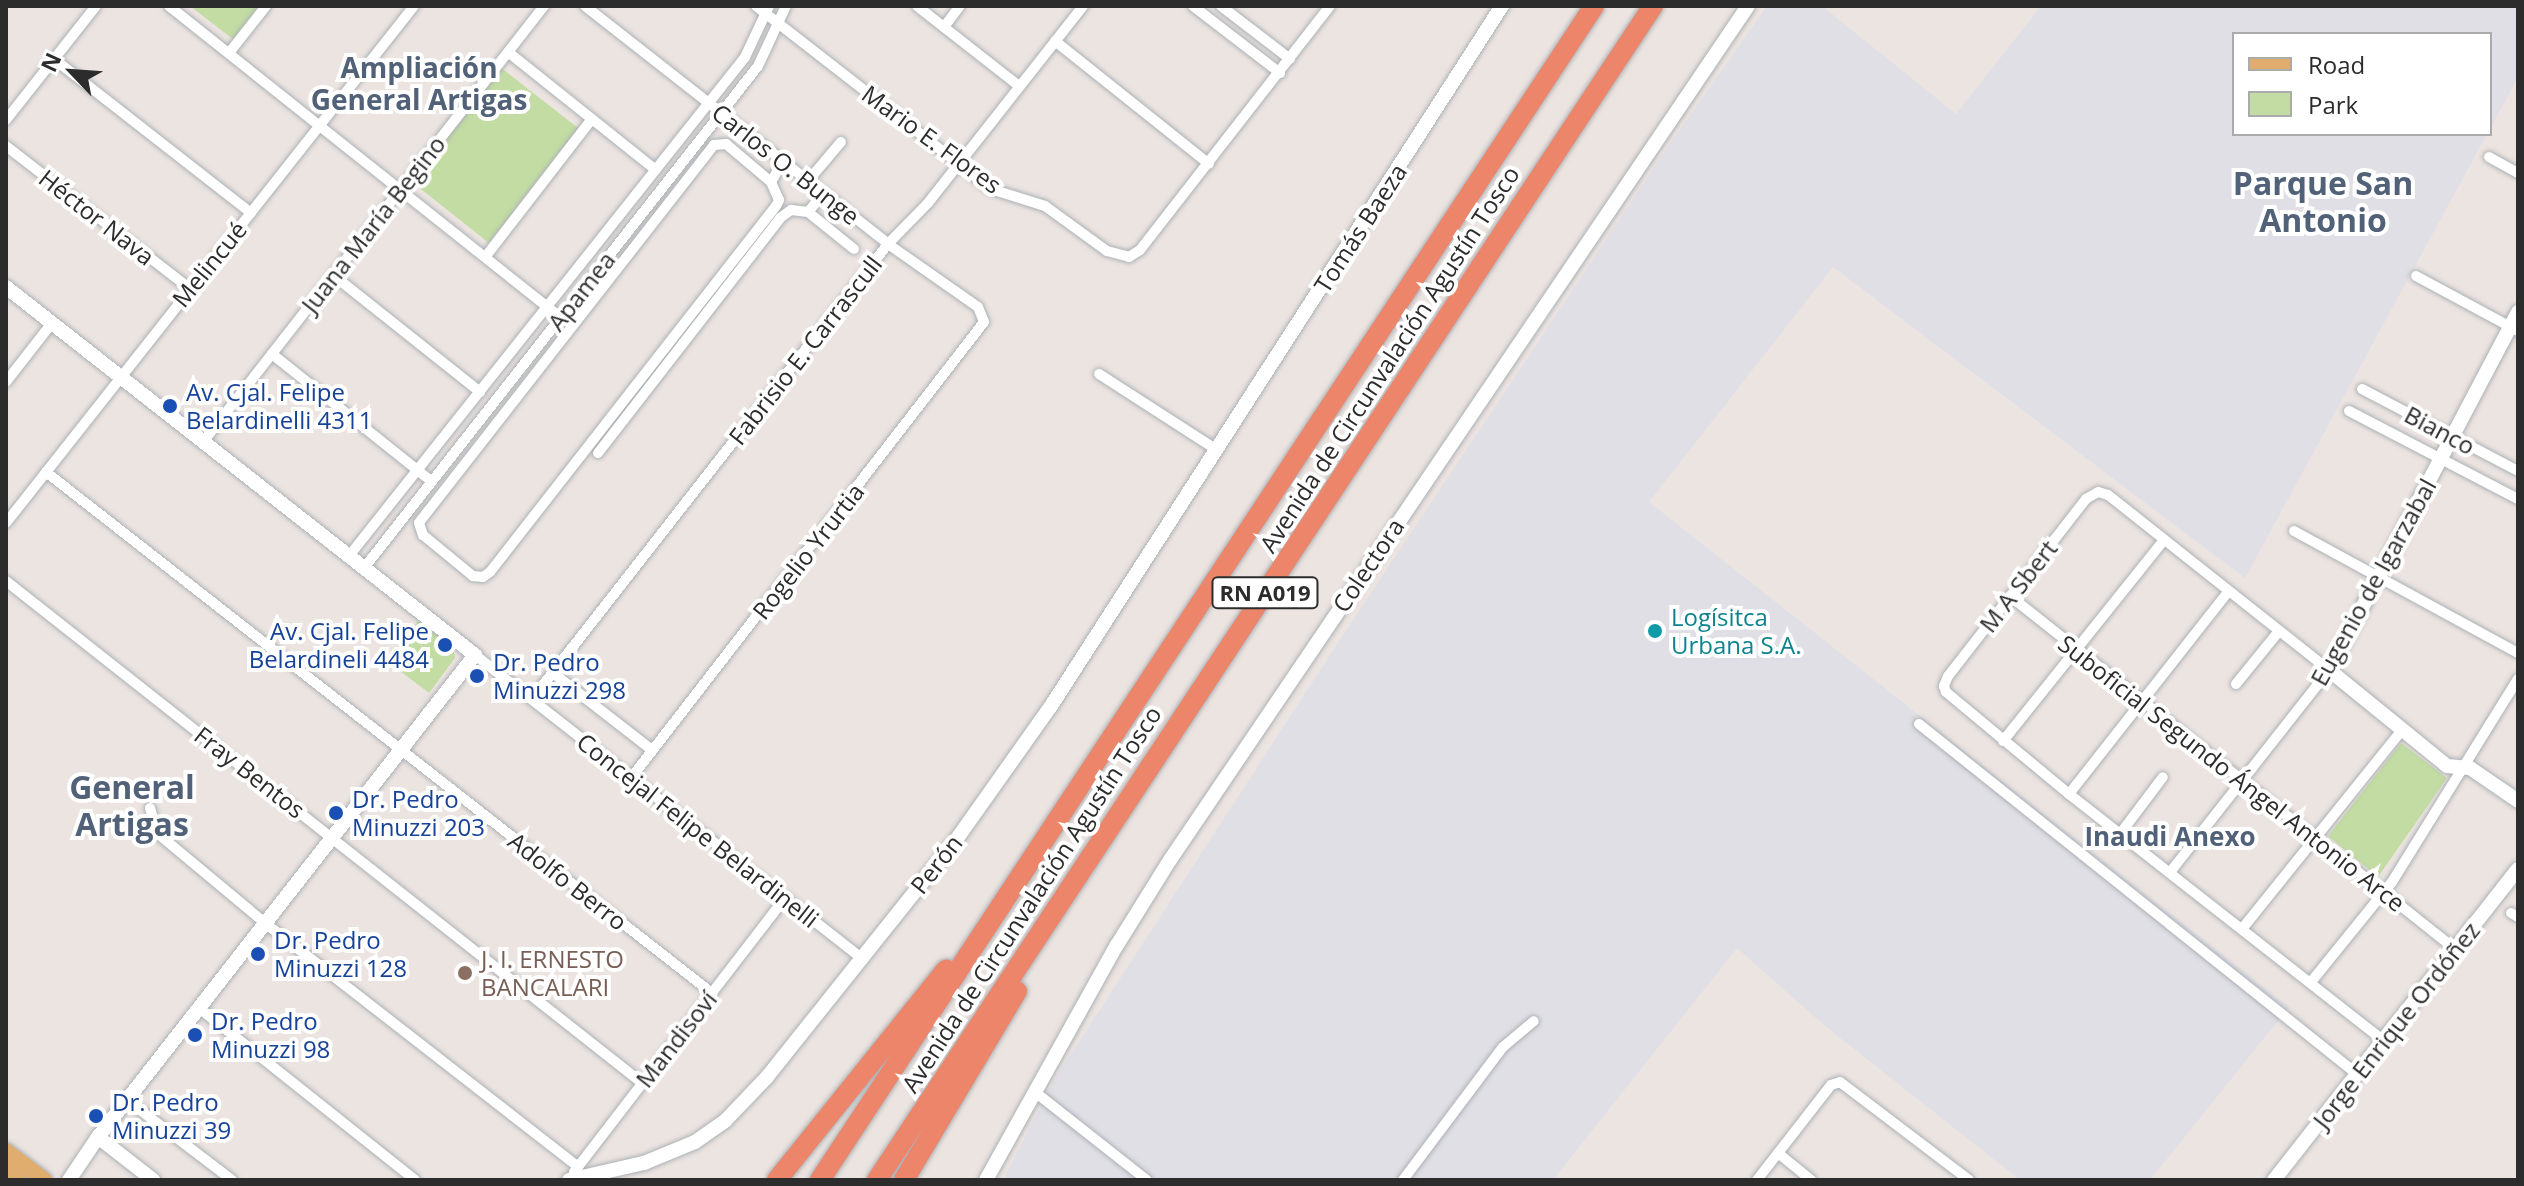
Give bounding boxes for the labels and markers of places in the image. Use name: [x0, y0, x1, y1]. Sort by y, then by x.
place label: Av. Cjal. Felipe Belardinelli 4311: [186, 378, 372, 434]
marker: Av. Cjal. Felipe Belardinelli 4311: [161, 397, 179, 415]
place label: Logísitca Urbana S.A.: [1671, 603, 1802, 659]
place label: Av. Cjal. Felipe Belardineli 4484: [249, 617, 429, 673]
marker: Logísitca Urbana S.A.: [1646, 622, 1664, 640]
marker: Av. Cjal. Felipe Belardineli 4484: [436, 636, 454, 654]
place label: Dr. Pedro Minuzzi 298: [493, 648, 626, 704]
marker: Dr. Pedro Minuzzi 298: [468, 667, 486, 685]
place label: Dr. Pedro Minuzzi 203: [352, 785, 485, 841]
marker: Dr. Pedro Minuzzi 203: [327, 804, 345, 822]
place label: Dr. Pedro Minuzzi 128: [274, 926, 407, 982]
marker: Dr. Pedro Minuzzi 128: [249, 945, 267, 963]
place label: J. I. ERNESTO BANCALARI: [481, 945, 624, 1001]
marker: J. I. ERNESTO BANCALARI: [456, 964, 474, 982]
place label: Dr. Pedro Minuzzi 98: [211, 1007, 330, 1063]
marker: Dr. Pedro Minuzzi 98: [186, 1026, 204, 1044]
place label: Dr. Pedro Minuzzi 39: [112, 1088, 231, 1144]
marker: Dr. Pedro Minuzzi 39: [87, 1107, 105, 1125]

